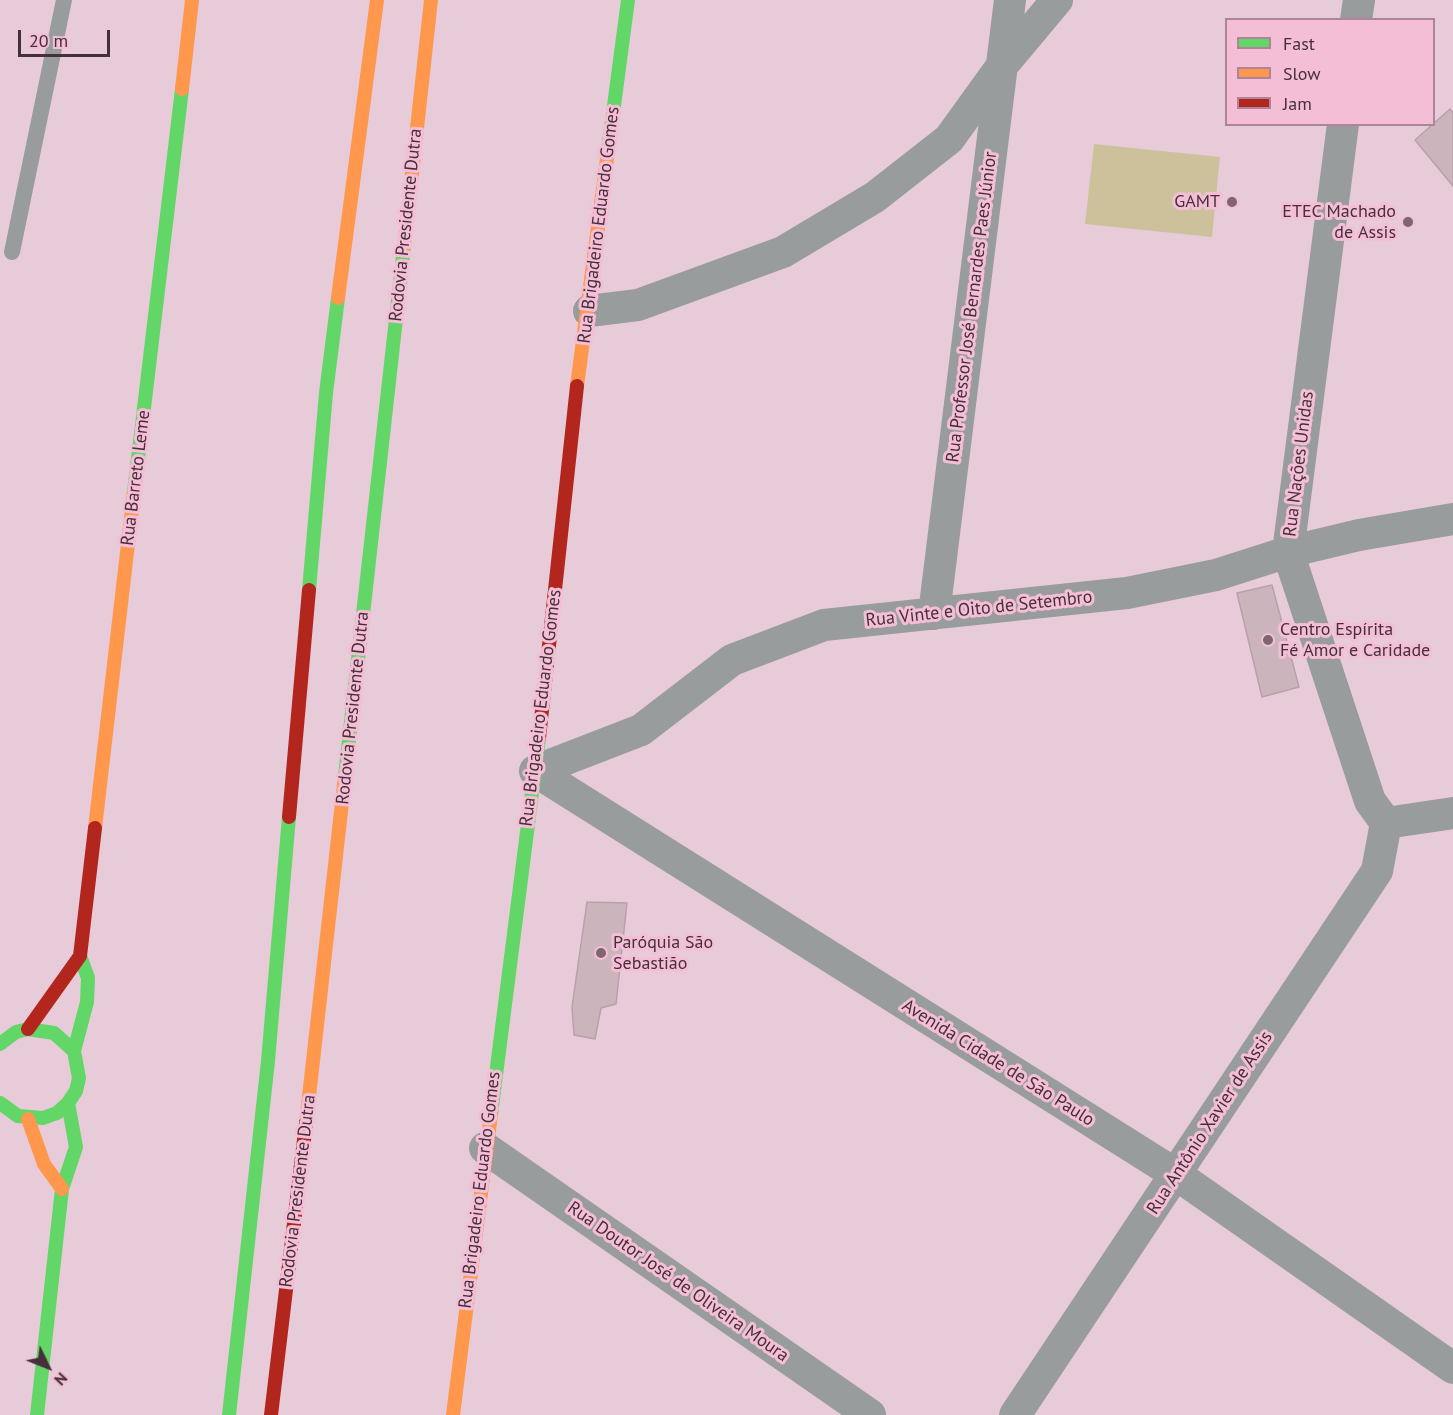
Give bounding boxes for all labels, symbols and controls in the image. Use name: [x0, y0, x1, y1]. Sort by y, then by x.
scale bar: [21, 18, 112, 56]
legend: [1225, 18, 1435, 126]
text: 20 m: [29, 29, 68, 52]
text: Fast: [1283, 32, 1315, 55]
text: Slow: [1283, 62, 1321, 85]
text: Jam: [1283, 92, 1312, 115]
street label: Rua Brigadeiro Eduardo Gomes: [574, 105, 624, 345]
street label: Rodovia Presidente Dutra: [385, 127, 427, 323]
street label: Rua Professor José Bernardes Paes Júnior: [942, 150, 1002, 464]
place label: GAMT: [1174, 191, 1220, 213]
marker: GAMT: [1225, 195, 1239, 209]
place label: ETEC Machado de Assis: [1282, 201, 1396, 244]
marker: ETEC Machado de Assis: [1401, 215, 1415, 229]
street label: Rua Nações Unidas: [1279, 390, 1319, 538]
street label: Rua Barreto Leme: [117, 409, 155, 547]
street label: Rua Vinte e Oito de Setembro: [865, 586, 1093, 632]
street label: Rua Brigadeiro Eduardo Gomes: [516, 588, 566, 828]
street label: Rodovia Presidente Dutra: [332, 610, 374, 806]
place label: Centro Espírita Fé Amor e Caridade: [1280, 619, 1430, 662]
marker: Centro Espírita Fé Amor e Caridade: [1261, 633, 1275, 647]
place label: Paróquia São Sebastião: [613, 932, 713, 974]
marker: Paróquia São Sebastião: [594, 946, 608, 960]
street label: Avenida Cidade de São Paulo: [898, 995, 1098, 1131]
street label: Rua Antônio Xavier de Assis: [1143, 1027, 1277, 1219]
street label: Rua Brigadeiro Eduardo Gomes: [455, 1070, 505, 1310]
street label: Rodovia Presidente Dutra: [275, 1093, 321, 1289]
street label: Rua Doutor José de Oliveira Moura: [563, 1197, 793, 1367]
north arrow: [18, 1337, 78, 1397]
text: N: [50, 1369, 72, 1390]

